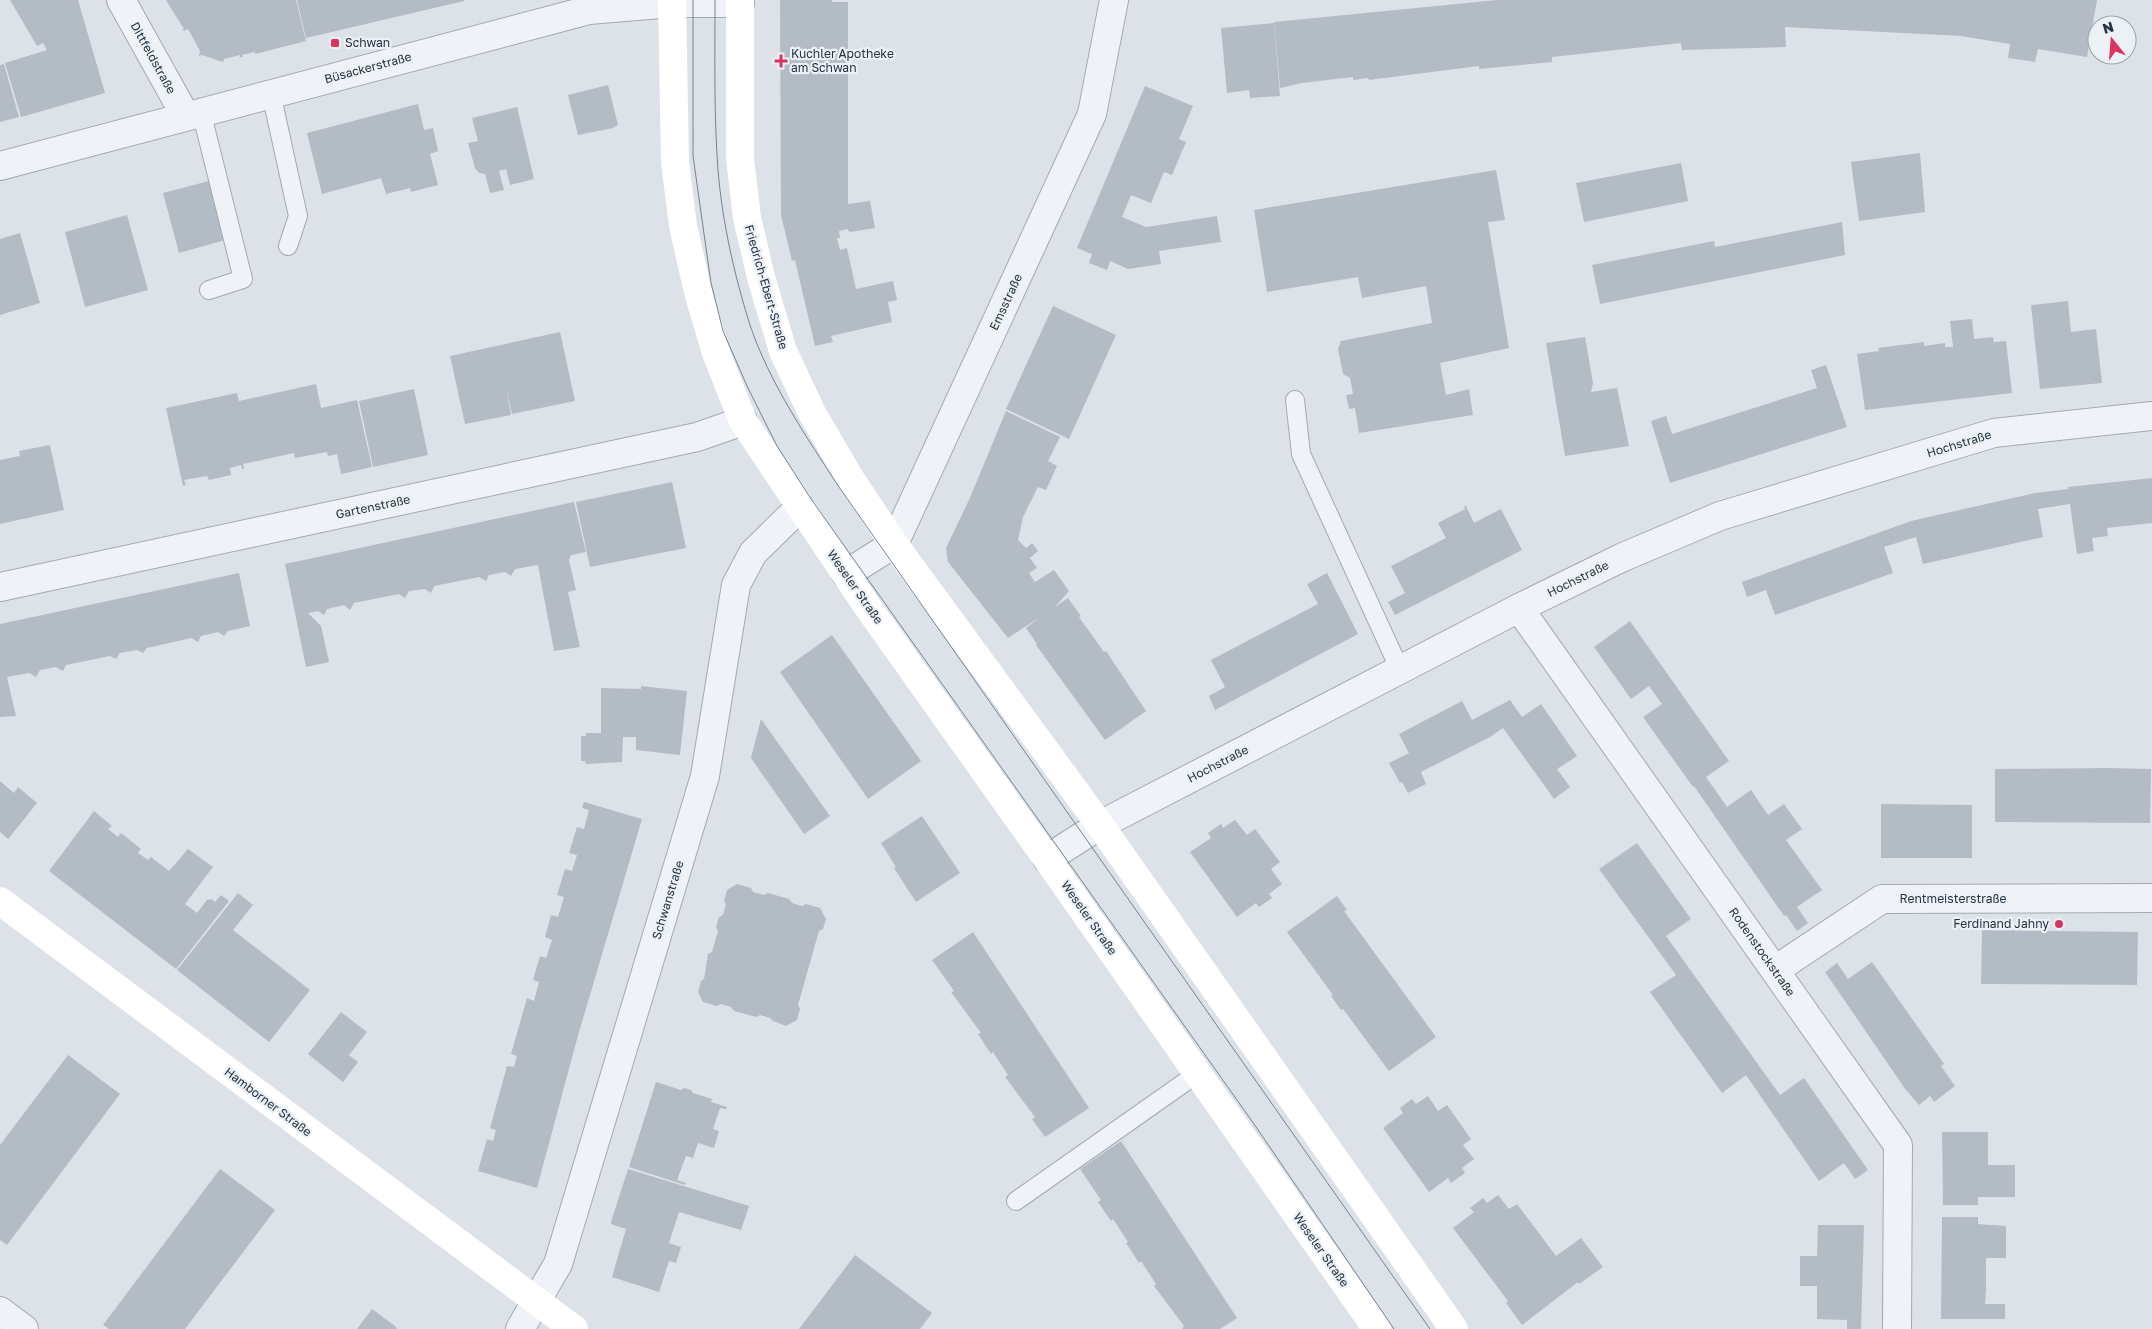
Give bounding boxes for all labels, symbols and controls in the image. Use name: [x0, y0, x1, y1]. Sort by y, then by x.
north arrow: [2087, 15, 2137, 65]
text: N: [2100, 17, 2116, 37]
street label: Dittfeldstraße: [128, 19, 179, 96]
place label: Schwan: [345, 35, 390, 50]
marker: Schwan: [329, 37, 341, 49]
place label: Kuchler Apotheke am Schwan: [791, 46, 894, 75]
street label: Büsackerstraße: [323, 49, 413, 86]
marker: Kuchler Apotheke am Schwan: [775, 55, 787, 67]
street label: Friedrich-Ebert-Straße: [741, 223, 791, 351]
street label: Emsstraße: [986, 271, 1025, 332]
street label: Hochstraße: [1925, 427, 1993, 460]
street label: Gartenstraße: [334, 491, 412, 522]
street label: Weseler Straße: [824, 547, 887, 627]
street label: Hochstraße: [1545, 557, 1611, 600]
street label: Hochstraße: [1185, 742, 1251, 785]
street label: Schwanstraße: [648, 859, 687, 941]
street label: Weseler Straße: [1058, 878, 1121, 958]
street label: Rentmeisterstraße: [1899, 891, 2007, 906]
street label: Rodenstockstraße: [1726, 904, 1799, 999]
place label: Ferdinand Jahny: [1953, 916, 2049, 931]
marker: Ferdinand Jahny: [2053, 918, 2065, 930]
street label: Hamborner Straße: [222, 1064, 315, 1139]
street label: Weseler Straße: [1290, 1210, 1353, 1290]

